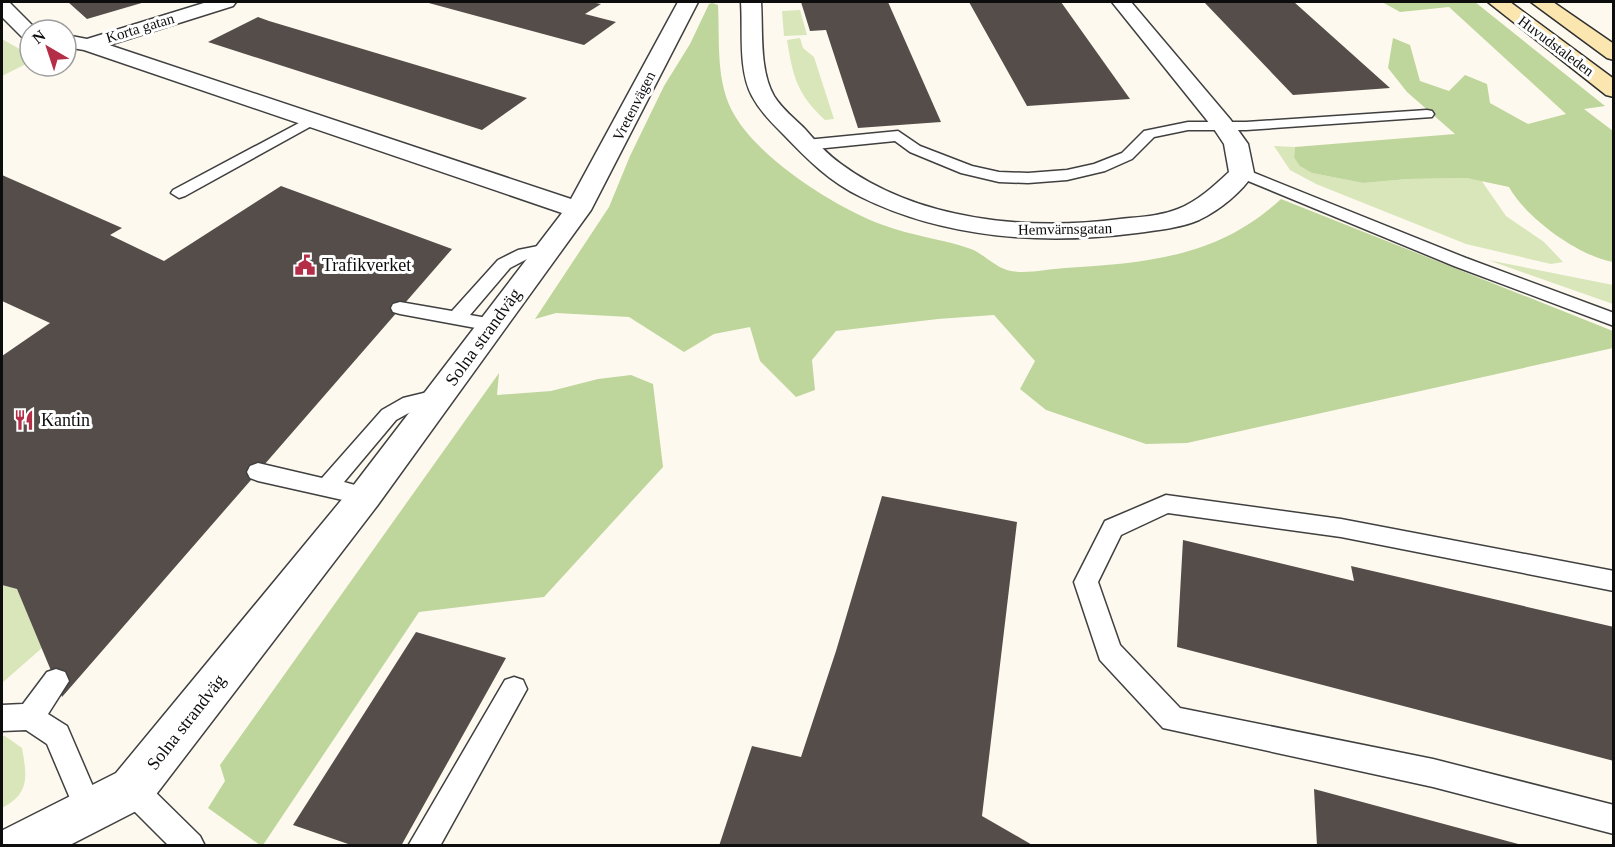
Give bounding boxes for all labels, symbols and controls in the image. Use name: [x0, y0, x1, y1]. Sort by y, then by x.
street label: Korta gatan: [104, 10, 176, 46]
street label: Huvudstaleden: [1515, 13, 1597, 80]
north arrow: [18, 18, 78, 78]
text: N: [29, 26, 49, 47]
street label: Vretenvägen: [610, 68, 659, 143]
street label: Hemvärnsgatan: [1018, 220, 1113, 238]
public building icon: Trafikverket: [293, 253, 317, 277]
place label: Trafikverket: [322, 255, 411, 275]
street label: Solna strandväg: [441, 284, 525, 390]
restaurant icon: Kantin: [12, 408, 36, 432]
place label: Kantin: [41, 410, 90, 430]
street label: Solna strandväg: [143, 670, 229, 774]

